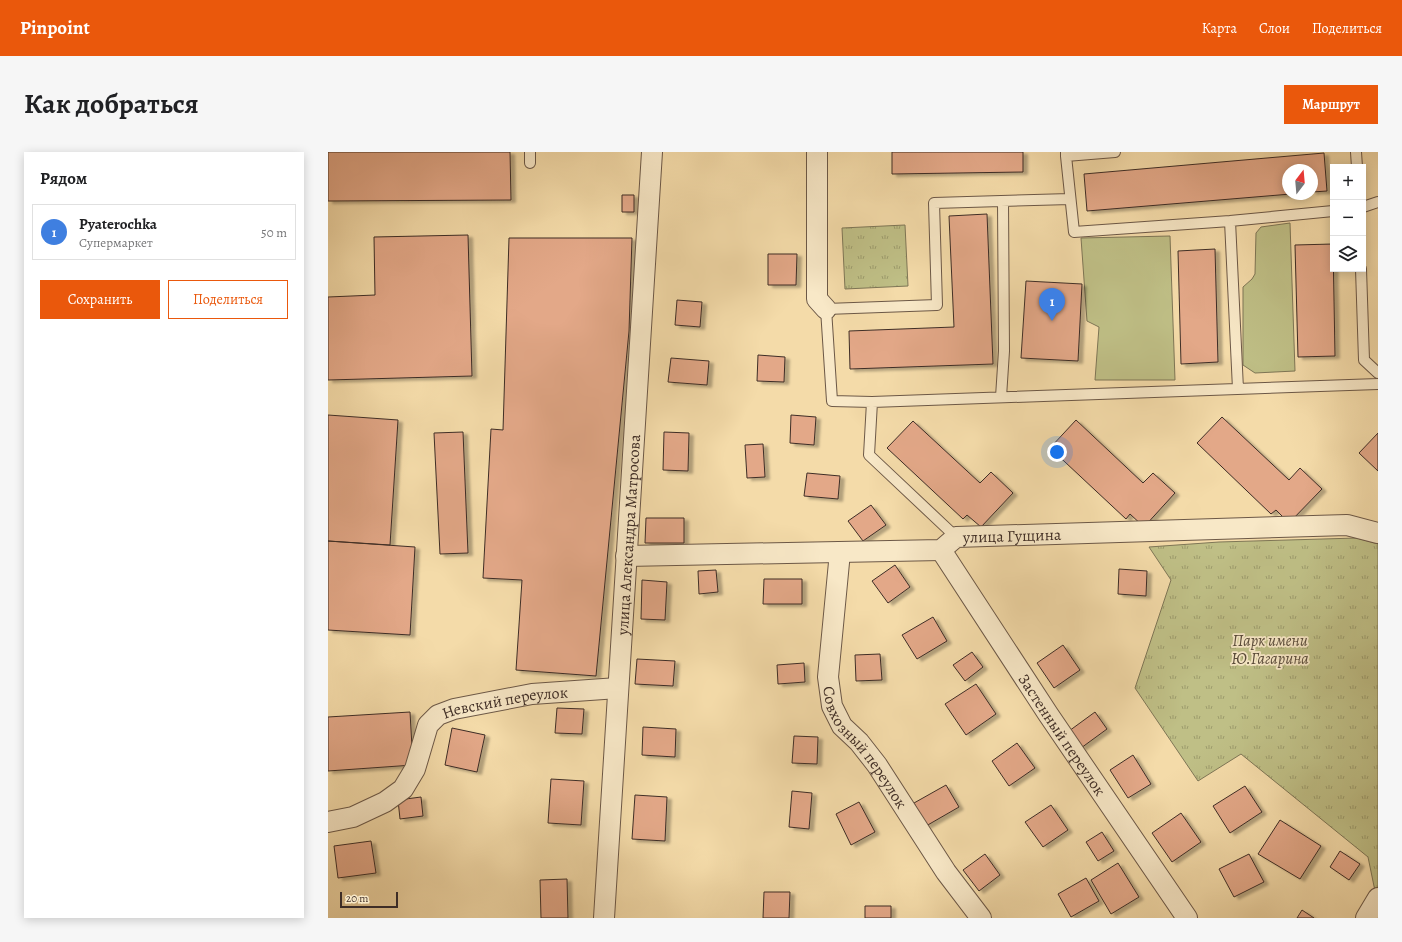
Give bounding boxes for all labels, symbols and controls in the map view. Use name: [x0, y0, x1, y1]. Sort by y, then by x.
text: Pinpoint: [20, 15, 90, 41]
text: Карта: [1202, 19, 1237, 38]
text: Слои: [1259, 19, 1290, 38]
text: Поделиться: [1312, 19, 1382, 38]
text: Как добраться: [24, 85, 199, 123]
button: Маршрут: [1284, 85, 1378, 124]
north arrow: [1282, 164, 1318, 200]
map controls: [1330, 164, 1366, 272]
button: +: [1330, 164, 1366, 200]
text: Рядом: [40, 167, 87, 190]
button: −: [1330, 200, 1366, 236]
text: Pyaterochka: [79, 214, 157, 234]
text: 1: [52, 224, 56, 241]
text: 50 m: [261, 224, 287, 241]
text: Супермаркет: [79, 234, 153, 251]
button: layers: [1330, 236, 1366, 272]
button: Сохранить: [40, 280, 160, 319]
button: Поделиться: [168, 280, 288, 319]
pin: 1: [1039, 288, 1065, 321]
street label: улица Александра Матросова: [612, 433, 646, 637]
your location: [1047, 442, 1067, 462]
street label: улица Гущина: [962, 524, 1062, 549]
park label: Парк имени Ю.Гагарина: [1231, 630, 1309, 670]
street label: Застенный переулок: [1013, 670, 1111, 801]
street label: Невский переулок: [439, 682, 569, 725]
street label: Совхозный переулок: [817, 685, 912, 813]
scale bar: [340, 890, 398, 909]
text: 20 m: [346, 891, 368, 906]

